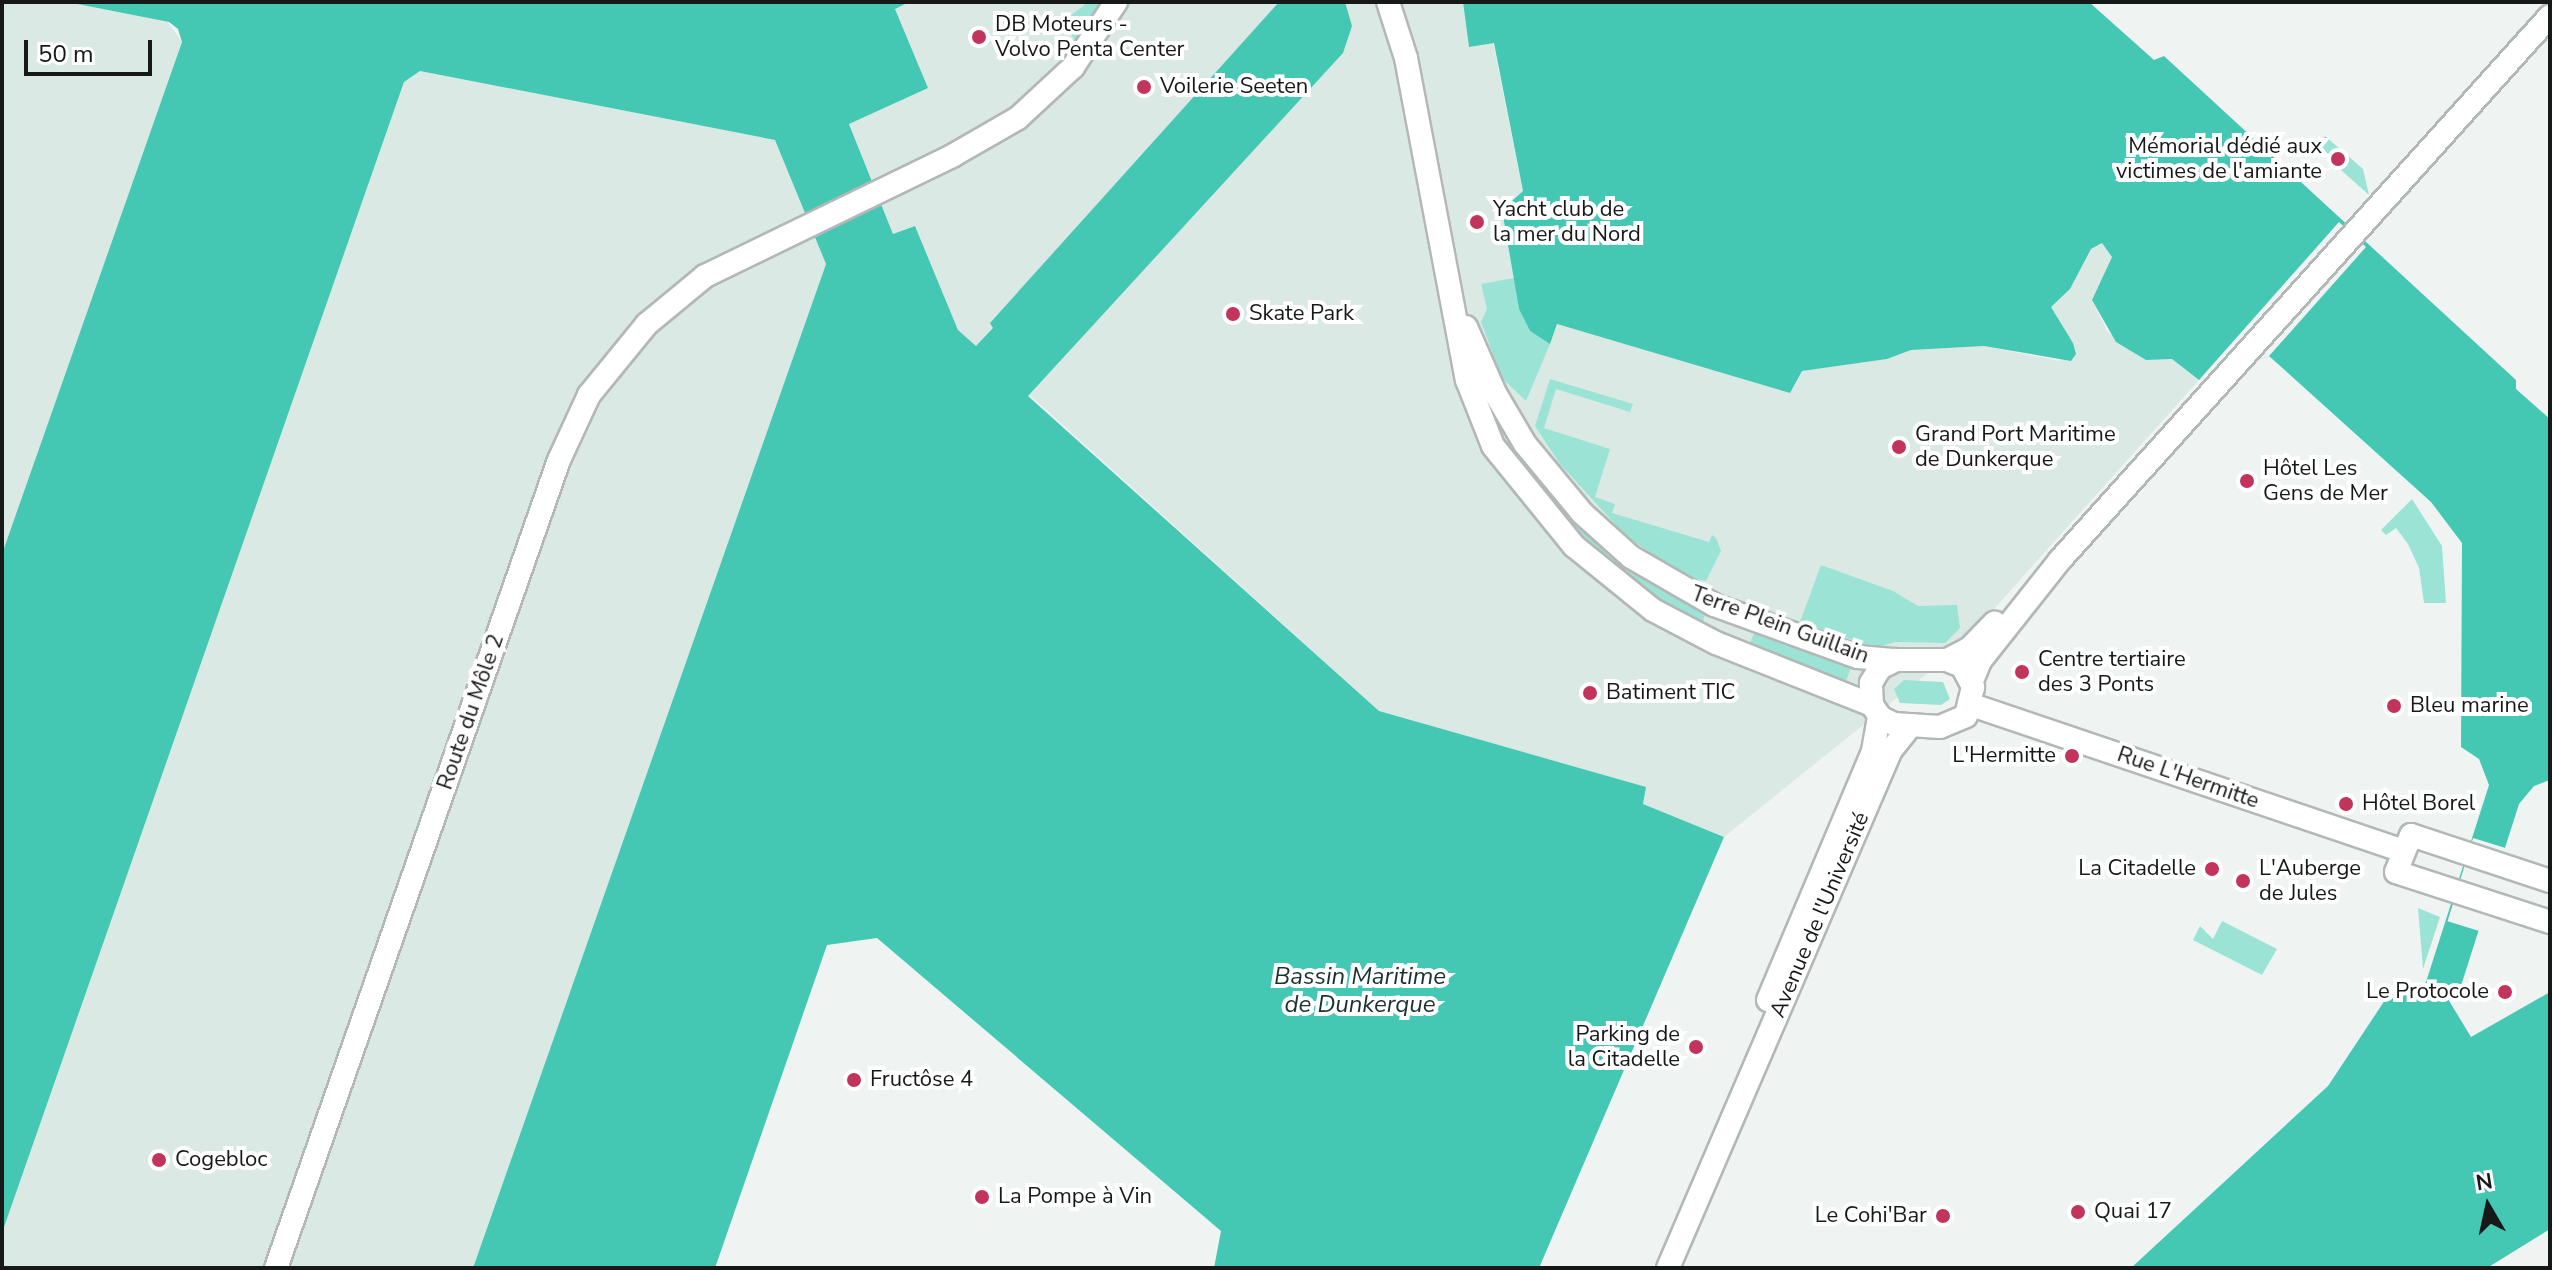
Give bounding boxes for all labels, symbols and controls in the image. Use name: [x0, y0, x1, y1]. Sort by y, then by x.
place label: DB Moteurs - Volvo Penta Center: [995, 11, 1184, 62]
scale bar: [28, 24, 156, 74]
marker: DB Moteurs - Volvo Penta Center: [970, 28, 988, 46]
text: 50 m: [38, 38, 94, 70]
place label: Voilerie Seeten: [1160, 74, 1308, 100]
marker: Voilerie Seeten: [1135, 78, 1153, 96]
place label: Mémorial dédié aux victimes de l'amiante: [2116, 133, 2322, 184]
marker: Mémorial dédié aux victimes de l'amiante: [2329, 150, 2347, 168]
place label: Yacht club de la mer du Nord: [1493, 196, 1641, 248]
marker: Yacht club de la mer du Nord: [1468, 213, 1486, 231]
place label: Skate Park: [1249, 301, 1354, 327]
marker: Skate Park: [1224, 305, 1242, 323]
place label: Grand Port Maritime de Dunkerque: [1915, 421, 2116, 472]
marker: Grand Port Maritime de Dunkerque: [1890, 438, 1908, 456]
place label: Hôtel Les Gens de Mer: [2263, 455, 2388, 506]
marker: Hôtel Les Gens de Mer: [2238, 472, 2256, 490]
street label: Terre Plein Guillain: [1688, 581, 1872, 669]
street label: Route du Môle 2: [432, 631, 510, 793]
place label: Centre tertiaire des 3 Ponts: [2038, 646, 2186, 698]
marker: Centre tertiaire des 3 Ponts: [2013, 663, 2031, 681]
place label: Batiment TIC: [1606, 680, 1735, 706]
marker: Batiment TIC: [1581, 684, 1599, 702]
place label: Bleu marine: [2410, 693, 2529, 719]
marker: Bleu marine: [2385, 697, 2403, 715]
street label: Rue L'Hermitte: [2114, 741, 2262, 815]
place label: L'Hermitte: [1952, 743, 2056, 769]
marker: L'Hermitte: [2063, 747, 2081, 765]
place label: Hôtel Borel: [2362, 791, 2475, 817]
marker: Hôtel Borel: [2337, 795, 2355, 813]
street label: Avenue de l'Université: [1765, 808, 1875, 1022]
place label: L'Auberge de Jules: [2259, 855, 2361, 906]
place label: La Citadelle: [2078, 856, 2196, 882]
marker: La Citadelle: [2203, 860, 2221, 878]
marker: L'Auberge de Jules: [2234, 872, 2252, 890]
water label: Bassin Maritime de Dunkerque: [1274, 963, 1446, 1019]
place label: Le Protocole: [2366, 979, 2489, 1005]
marker: Le Protocole: [2496, 983, 2514, 1001]
place label: Parking de la Citadelle: [1568, 1021, 1680, 1072]
marker: Parking de la Citadelle: [1687, 1038, 1705, 1056]
place label: Fructôse 4: [870, 1067, 973, 1093]
marker: Fructôse 4: [845, 1071, 863, 1089]
place label: Cogebloc: [175, 1147, 268, 1173]
marker: Cogebloc: [150, 1151, 168, 1169]
north arrow: [2448, 1166, 2528, 1246]
text: N: [2474, 1166, 2495, 1198]
place label: La Pompe à Vin: [998, 1184, 1152, 1210]
marker: La Pompe à Vin: [973, 1188, 991, 1206]
place label: Quai 17: [2094, 1199, 2172, 1225]
place label: Le Cohi'Bar: [1815, 1203, 1927, 1229]
marker: Quai 17: [2069, 1203, 2087, 1221]
marker: Le Cohi'Bar: [1934, 1207, 1952, 1225]

